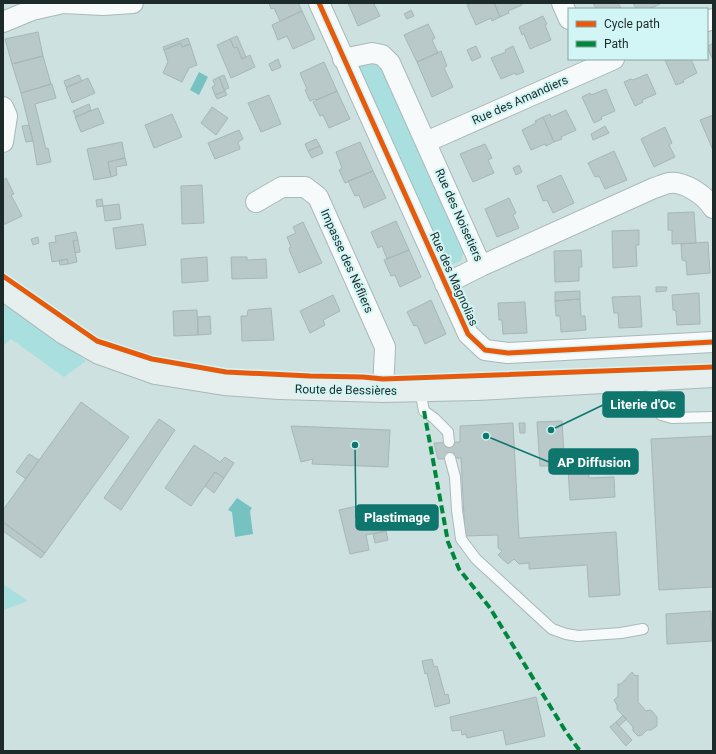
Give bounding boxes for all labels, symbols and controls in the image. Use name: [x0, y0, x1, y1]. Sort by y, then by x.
legend: [568, 8, 708, 60]
text: Cycle path: [604, 17, 660, 31]
text: Path: [604, 37, 629, 51]
street label: Rue des Amandiers: [470, 73, 570, 127]
street label: Rue des Noisetiers: [432, 166, 486, 264]
street label: Impasse des Néfliers: [318, 207, 376, 315]
street label: Rue des Magnolias: [427, 230, 481, 328]
street label: Route de Bessières: [295, 382, 397, 398]
callout: Literie d'Oc: [603, 392, 684, 417]
text: Literie d'Oc: [610, 397, 676, 412]
callout: AP Diffusion: [549, 449, 638, 474]
text: AP Diffusion: [557, 455, 631, 470]
callout: Plastimage: [356, 505, 438, 530]
text: Plastimage: [364, 510, 430, 525]

